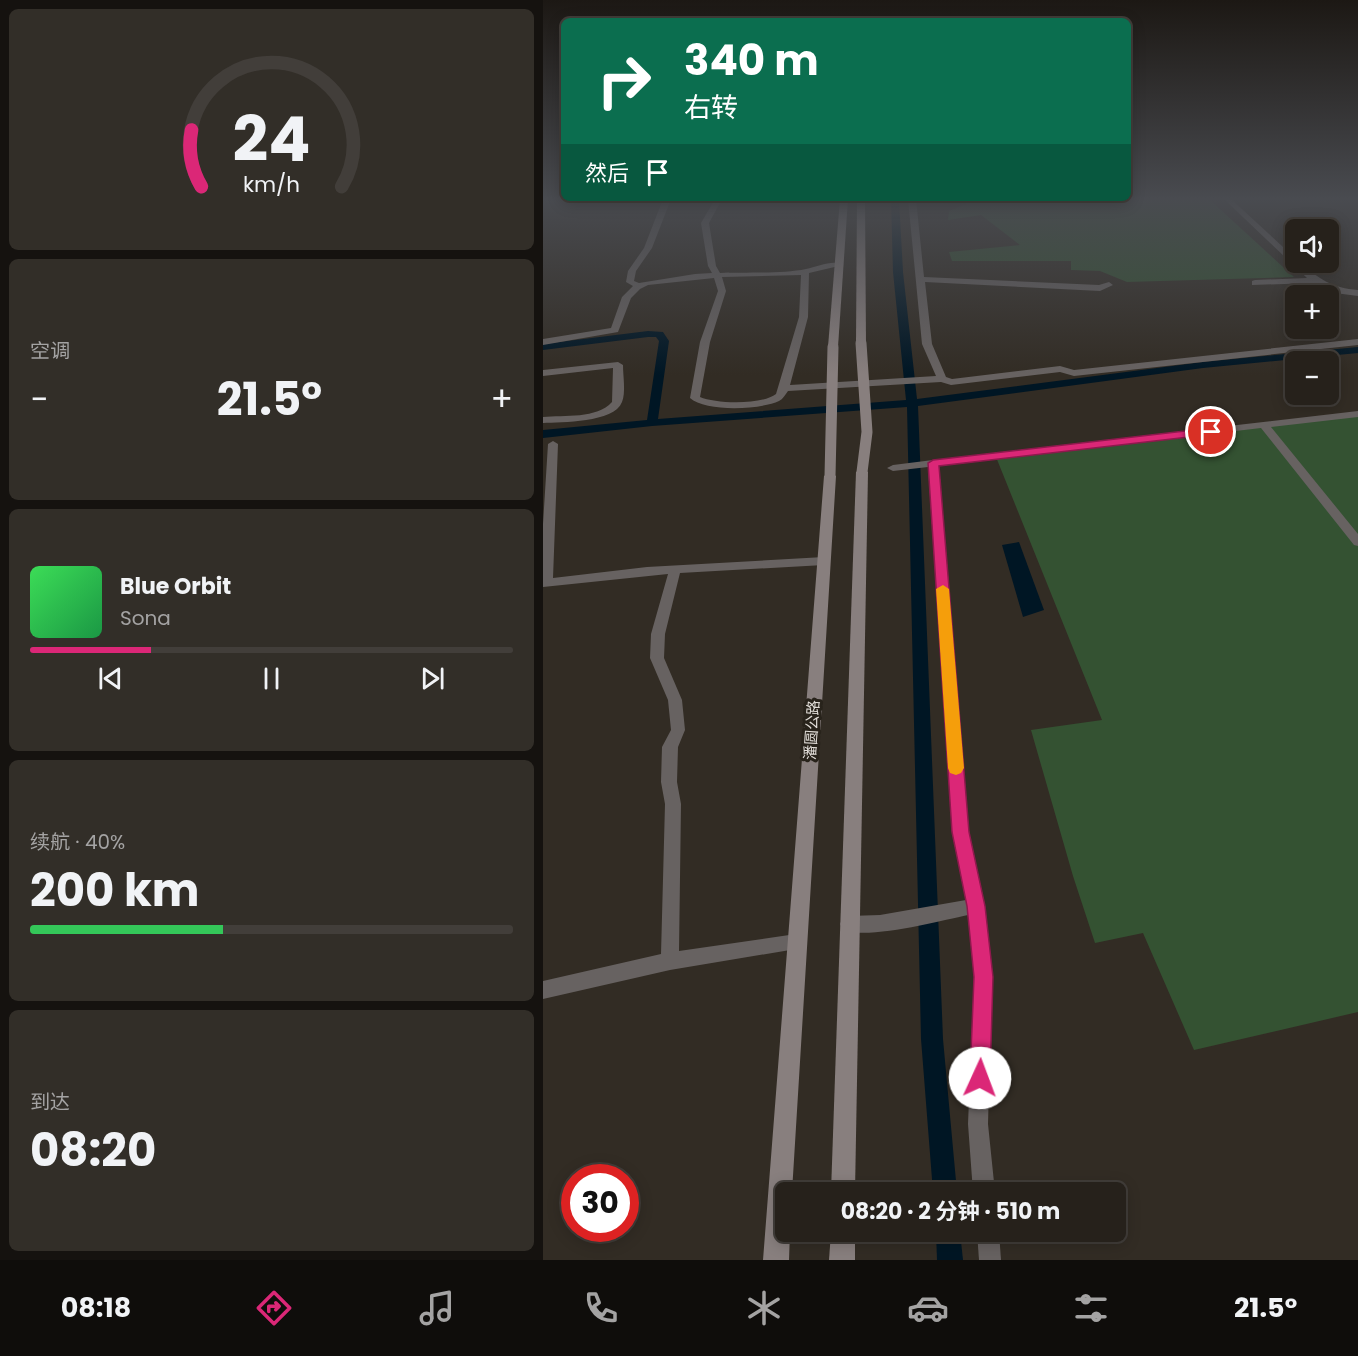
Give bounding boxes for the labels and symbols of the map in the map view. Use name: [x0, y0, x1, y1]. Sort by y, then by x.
pin: [1185, 406, 1236, 457]
street label: 潘圆公路: [799, 699, 824, 761]
position arrow: [948, 1046, 1012, 1110]
speed limit sign: 30: [561, 1164, 639, 1242]

